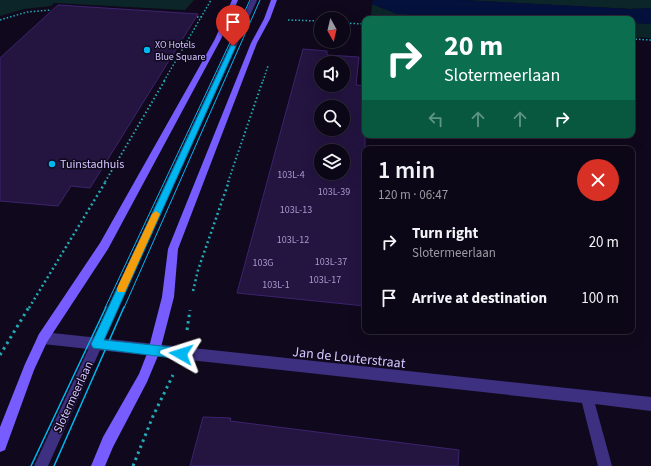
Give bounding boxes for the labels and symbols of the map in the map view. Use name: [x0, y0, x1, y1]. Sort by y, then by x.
pin: [216, 5, 250, 46]
north arrow: [314, 12, 350, 48]
place label: XO Hotels Blue Square: [155, 38, 206, 64]
marker: XO Hotels Blue Square: [142, 45, 152, 55]
place label: Tuinstadhuis: [60, 156, 124, 173]
marker: Tuinstadhuis: [47, 159, 57, 169]
house number: 103L-4: [277, 168, 305, 182]
house number: 103L-39: [318, 185, 350, 199]
house number: 103L-13: [280, 203, 312, 217]
house number: 103L-12: [277, 233, 309, 247]
house number: 103L-37: [315, 255, 347, 269]
house number: 103G: [252, 256, 274, 270]
house number: 103L-17: [309, 273, 341, 287]
house number: 103L-1: [262, 278, 290, 292]
position arrow: [160, 333, 202, 375]
street label: Jan de Louterstraat: [291, 342, 407, 374]
street label: Slotermeerlaan: [49, 358, 98, 436]

